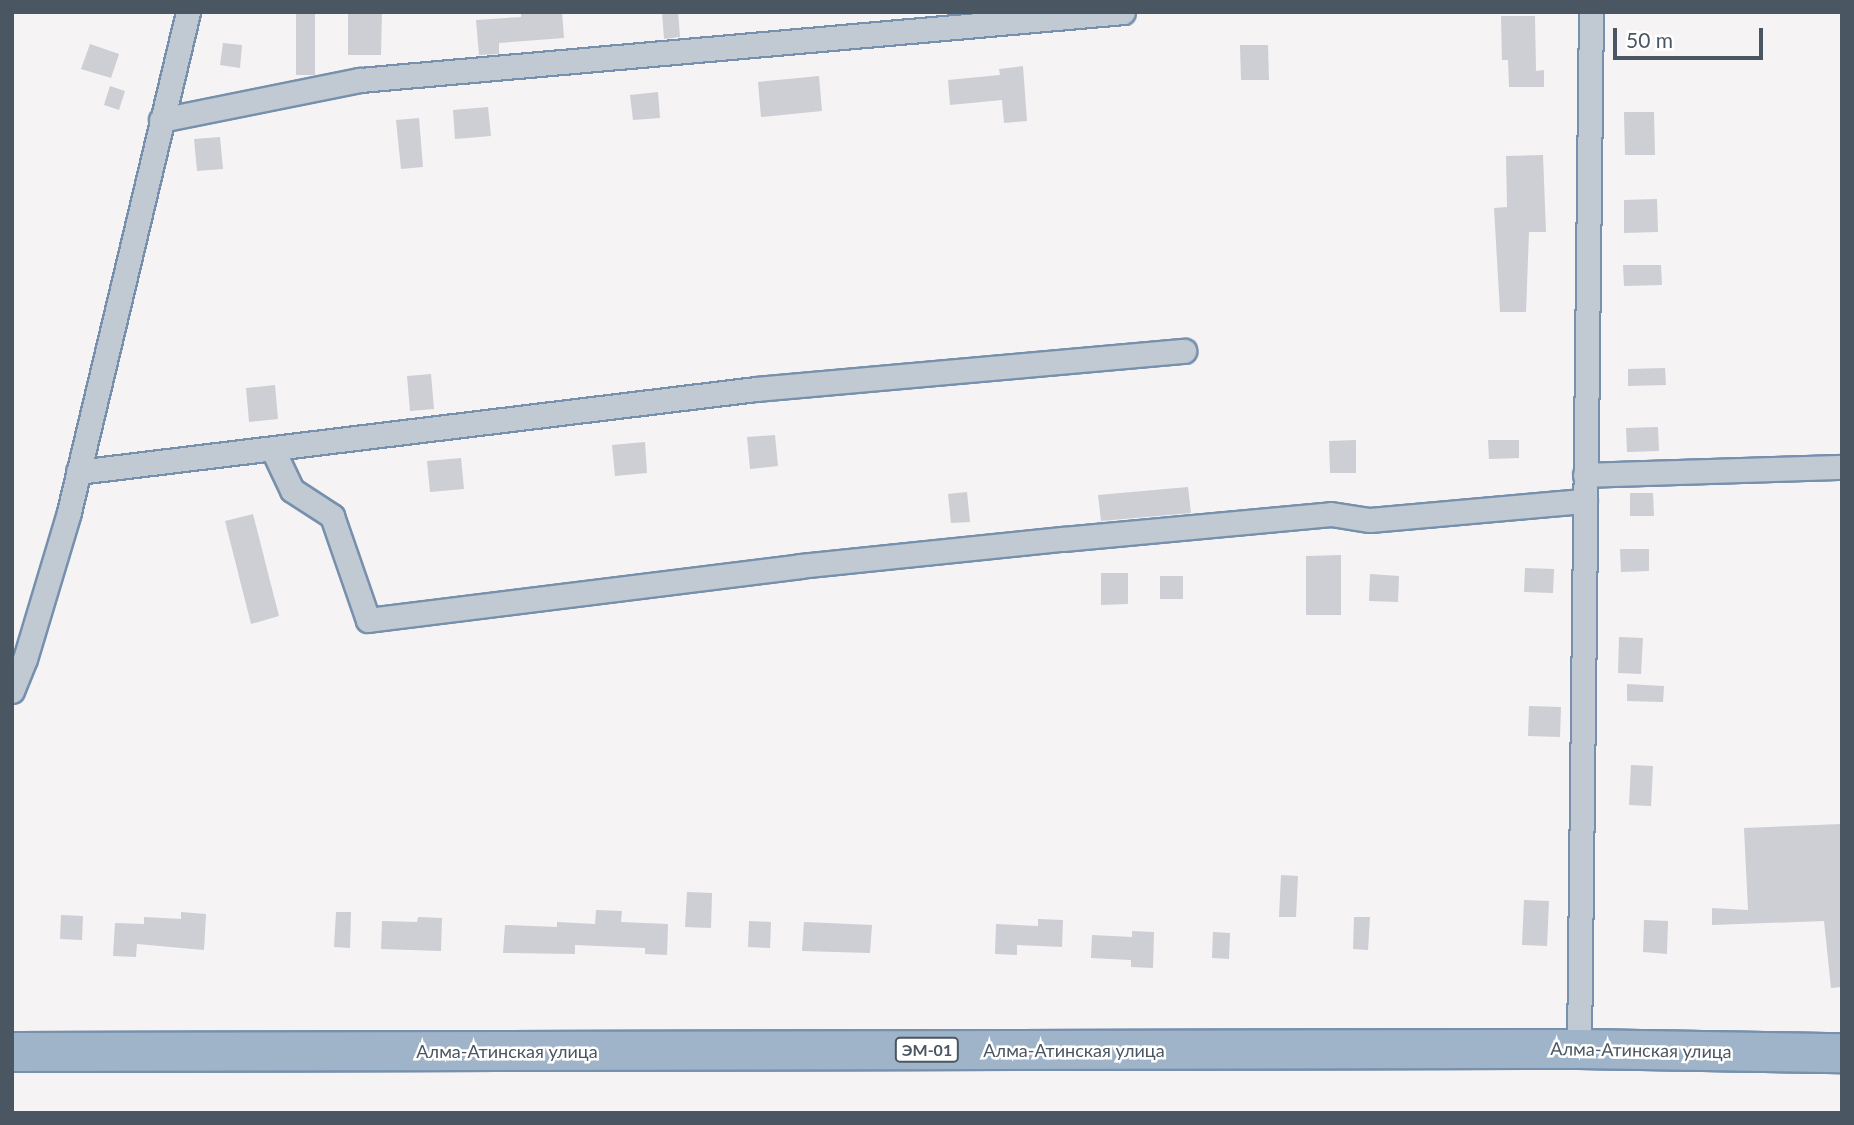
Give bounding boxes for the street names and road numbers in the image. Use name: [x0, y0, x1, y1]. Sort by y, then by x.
road number: ЭМ-01: [894, 1038, 960, 1062]
street label: Алма-Атинская улица: [1550, 1038, 1732, 1062]
street label: Алма-Атинская улица: [983, 1039, 1165, 1061]
street label: Алма-Атинская улица: [416, 1040, 598, 1062]

